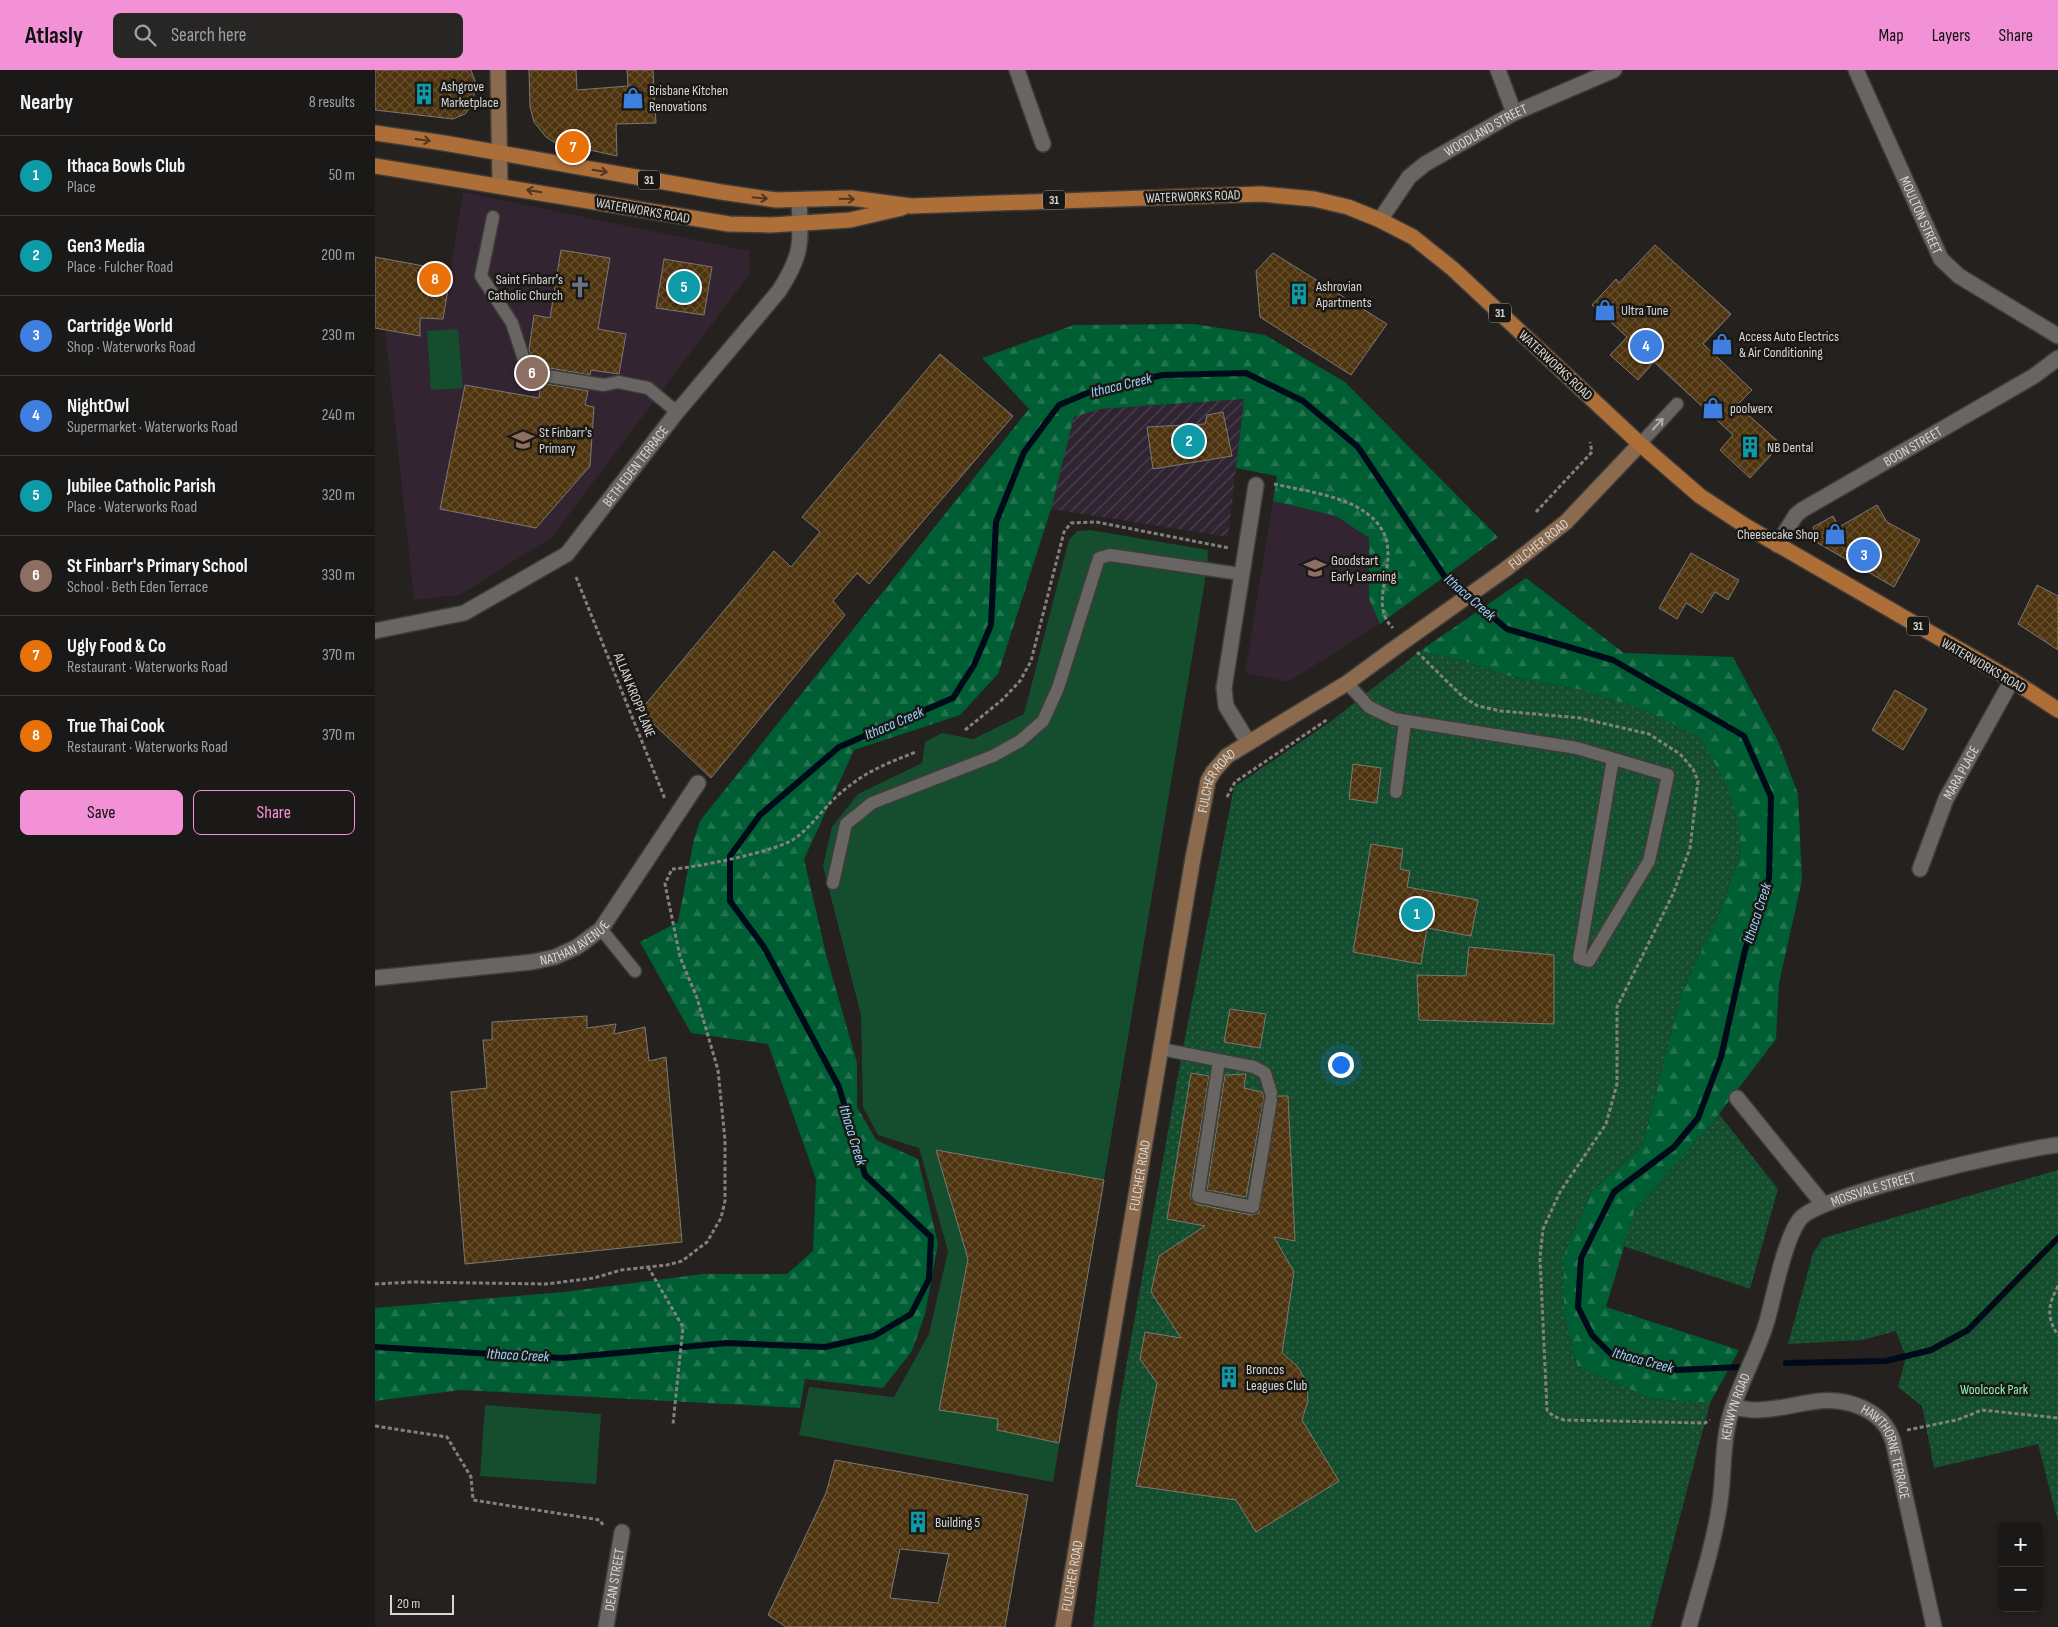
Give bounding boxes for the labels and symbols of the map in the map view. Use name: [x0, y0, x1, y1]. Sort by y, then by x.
place label: Ashgrove Marketplace: [440, 78, 499, 111]
building icon: Ashgrove Marketplace: [411, 81, 437, 107]
place label: Brisbane Kitchen Renovations: [649, 82, 728, 115]
shop icon: Brisbane Kitchen Renovations: [620, 85, 646, 111]
street label: WOODLAND STREET: [1441, 100, 1530, 160]
pin: 7: [557, 128, 589, 166]
one-way arrow: [415, 135, 431, 145]
one-way arrow: [592, 166, 608, 176]
road number: 31: [638, 170, 660, 190]
street label: MOULTON STREET: [1896, 174, 1946, 257]
one-way arrow: [527, 185, 543, 195]
street label: WATERWORKS ROAD: [1145, 186, 1241, 207]
road number: 31: [1043, 190, 1065, 210]
one-way arrow: [752, 193, 768, 203]
street label: WATERWORKS ROAD: [595, 194, 691, 227]
one-way arrow: [839, 194, 855, 204]
pin: 8: [419, 260, 451, 298]
pin: 5: [668, 268, 700, 306]
place label: Saint Finbarr's Catholic Church: [488, 271, 563, 304]
church icon: Saint Finbarr's Catholic Church: [567, 274, 593, 300]
place label: Ashrovian Apartments: [1315, 278, 1372, 311]
building icon: Ashrovian Apartments: [1286, 281, 1312, 307]
shop icon: Ultra Tune: [1592, 297, 1618, 323]
place label: Ultra Tune: [1621, 302, 1668, 319]
road number: 31: [1489, 304, 1511, 322]
street label: WATERWORKS ROAD: [1515, 327, 1596, 404]
pin: 4: [1630, 327, 1662, 365]
place label: Access Auto Electrics & Air Conditioning: [1738, 328, 1839, 361]
shop icon: Access Auto Electrics & Air Conditioning: [1709, 331, 1735, 357]
pin: 6: [516, 354, 548, 392]
water label: Ithaca Creek: [1088, 369, 1154, 402]
shop icon: poolwerx: [1700, 395, 1726, 421]
place label: poolwerx: [1730, 400, 1774, 417]
one-way arrow: [1652, 417, 1664, 430]
street label: BETH EDEN TERRACE: [599, 422, 672, 510]
pin: 2: [1173, 422, 1205, 460]
street label: BOON STREET: [1881, 423, 1945, 470]
place label: St Finbarr's Primary: [539, 424, 592, 457]
school or university icon: St Finbarr's Primary: [510, 427, 536, 453]
building icon: NB Dental: [1737, 434, 1763, 460]
place label: NB Dental: [1767, 439, 1813, 456]
street label: FULCHER ROAD: [1505, 515, 1572, 573]
shop icon: Cheesecake Shop: [1822, 521, 1848, 547]
place label: Cheesecake Shop: [1737, 526, 1819, 543]
pin: 3: [1848, 536, 1880, 574]
place label: Goodstart Early Learning: [1331, 552, 1397, 585]
school or university icon: Goodstart Early Learning: [1302, 555, 1328, 581]
water label: Ithaca Creek: [1440, 570, 1500, 625]
road number: 31: [1907, 616, 1929, 636]
street label: WATERWORKS ROAD: [1938, 634, 2029, 697]
street label: ALLAN KROPP LANE: [609, 650, 659, 740]
water label: Ithaca Creek: [862, 702, 927, 744]
street label: MARA PLACE: [1939, 743, 1983, 802]
street label: FULCHER ROAD: [1194, 745, 1239, 814]
water label: Ithaca Creek: [1739, 880, 1776, 946]
pin: 1: [1401, 895, 1433, 933]
street label: NATHAN AVENUE: [538, 917, 613, 969]
your location: [1328, 1052, 1354, 1078]
water label: Ithaca Creek: [834, 1102, 871, 1168]
street label: FULCHER ROAD: [1125, 1139, 1154, 1212]
street label: MOSSVALE STREET: [1828, 1168, 1917, 1210]
water label: Ithaca Creek: [1610, 1343, 1676, 1378]
water label: Ithaca Creek: [486, 1344, 550, 1367]
place label: Broncos Leagues Club: [1246, 1361, 1308, 1394]
building icon: Broncos Leagues Club: [1216, 1364, 1242, 1390]
street label: KENWYN ROAD: [1717, 1370, 1754, 1441]
park label: Woolcock Park: [1960, 1381, 2029, 1398]
street label: HAWTHORNE TERRACE: [1858, 1400, 1914, 1501]
building icon: Building 5: [905, 1509, 931, 1535]
place label: Building 5: [935, 1514, 981, 1531]
street label: FULCHER ROAD: [1058, 1539, 1087, 1613]
street label: DEAN STREET: [601, 1547, 628, 1612]
scale bar: [390, 1592, 454, 1615]

